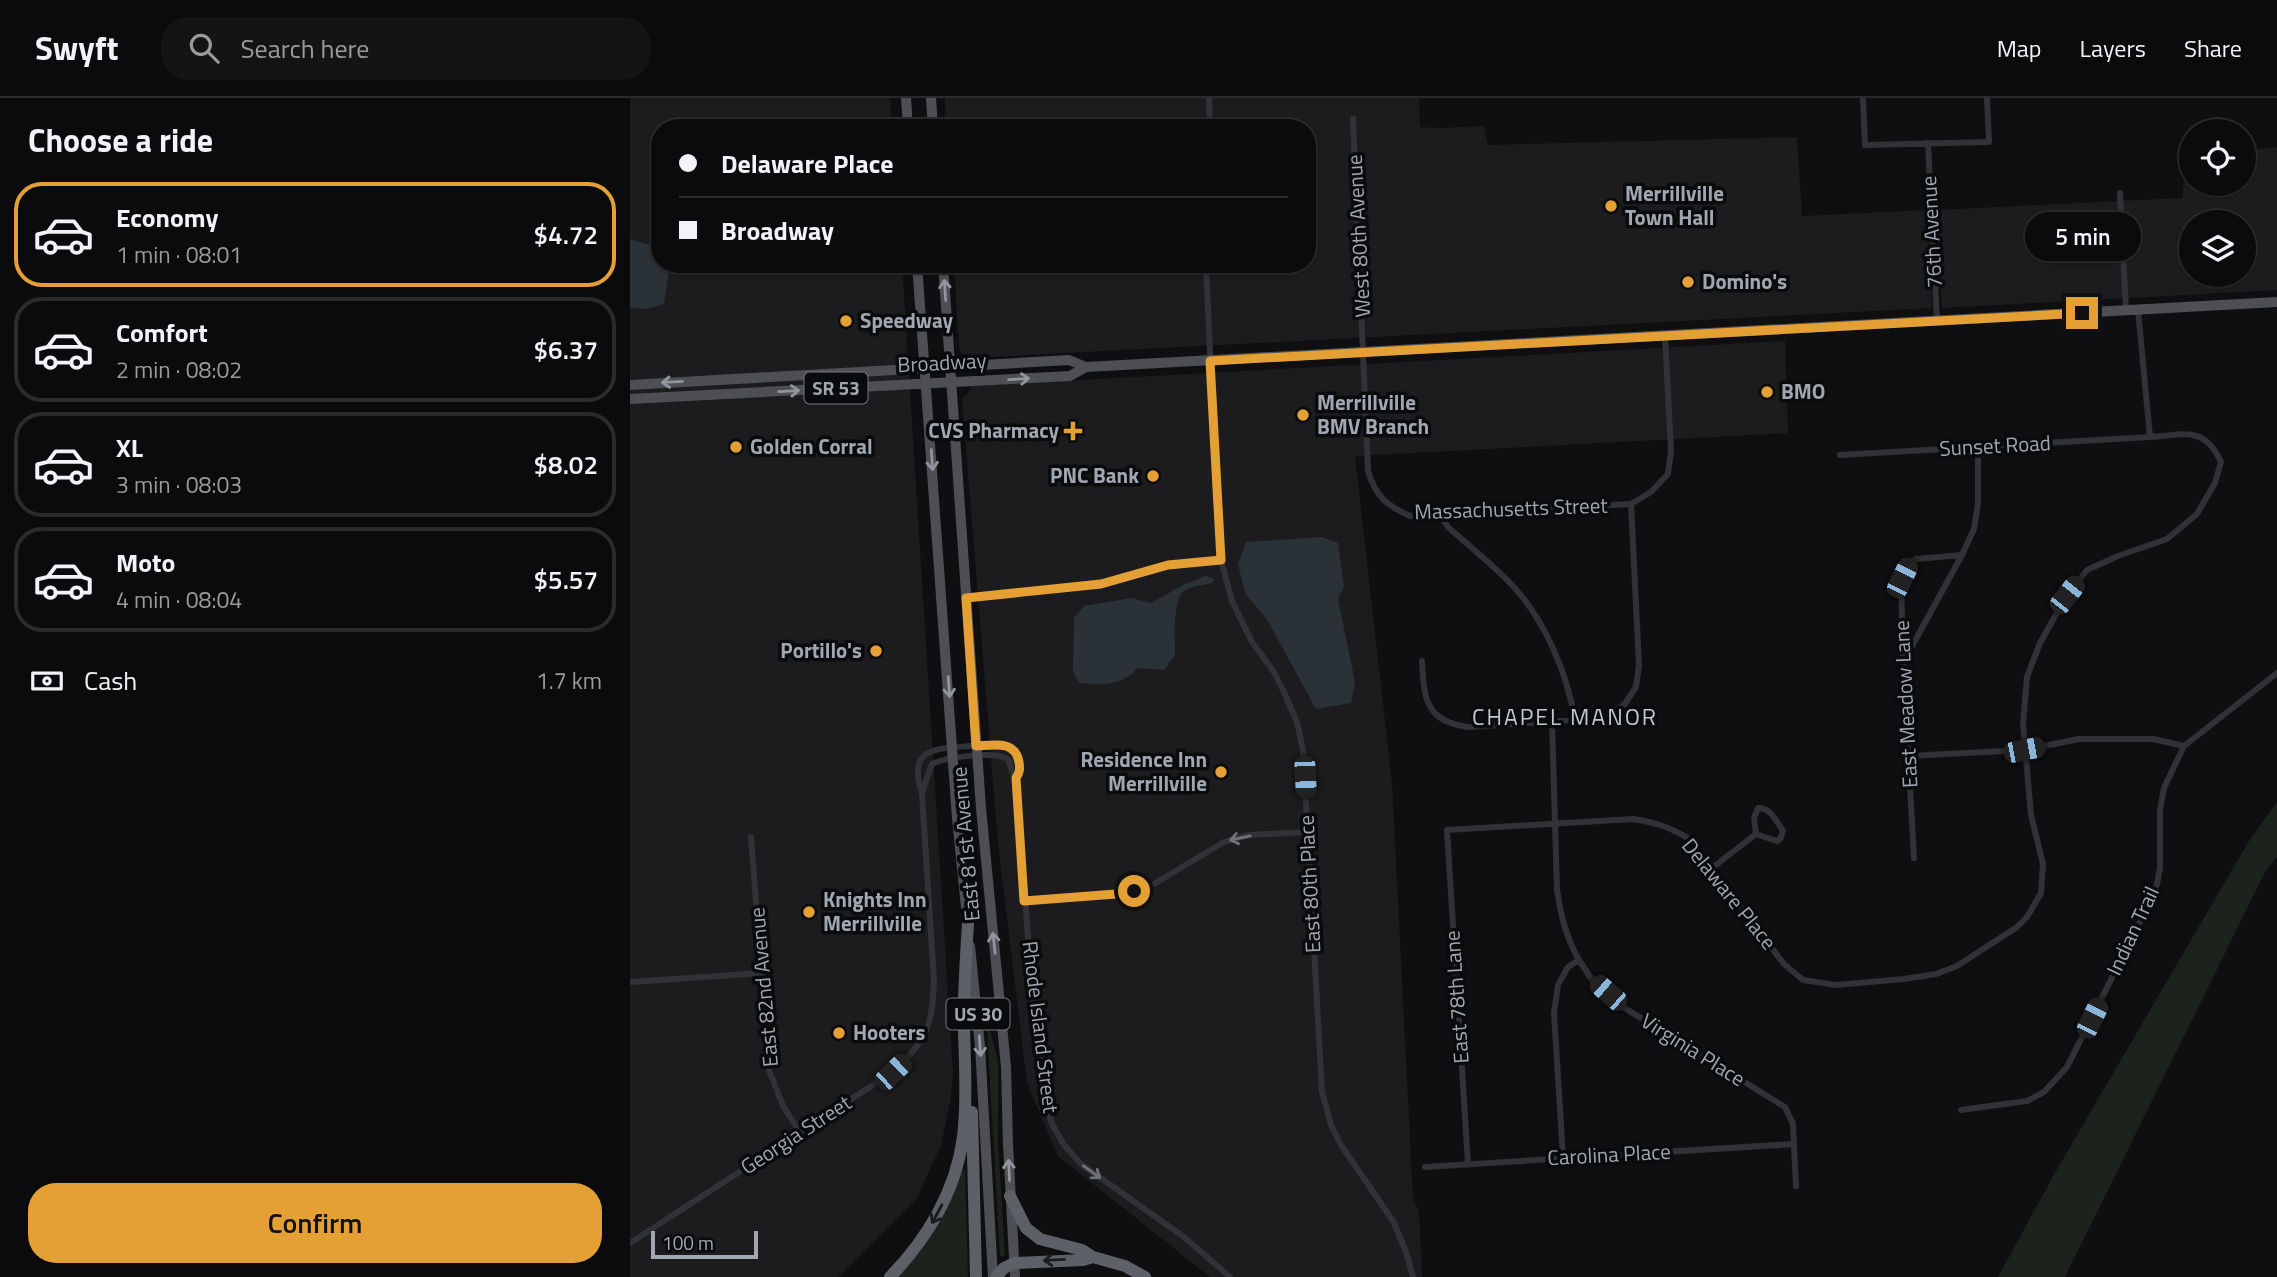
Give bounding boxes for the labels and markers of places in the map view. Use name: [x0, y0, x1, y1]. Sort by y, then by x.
place label: Merrillville Town Hall: [1625, 177, 1724, 233]
marker: Merrillville Town Hall: [1603, 198, 1619, 214]
place label: Domino's: [1702, 265, 1787, 297]
marker: Domino's: [1680, 274, 1696, 290]
place label: Speedway: [860, 304, 954, 336]
marker: Speedway: [838, 313, 854, 329]
place label: BMO: [1781, 375, 1826, 407]
marker: BMO: [1759, 384, 1775, 400]
place label: Merrillville BMV Branch: [1317, 386, 1429, 442]
marker: Merrillville BMV Branch: [1295, 407, 1311, 423]
place label: CVS Pharmacy: [928, 414, 1059, 446]
marker: CVS Pharmacy: [1065, 423, 1081, 439]
place label: Golden Corral: [750, 430, 873, 462]
marker: Golden Corral: [728, 439, 744, 455]
place label: PNC Bank: [1050, 459, 1139, 491]
marker: PNC Bank: [1145, 468, 1161, 484]
place label: Portillo's: [780, 634, 862, 666]
marker: Portillo's: [868, 643, 884, 659]
place label: Residence Inn Merrillville: [1080, 743, 1207, 799]
marker: Residence Inn Merrillville: [1213, 764, 1229, 780]
place label: Knights Inn Merrillville: [823, 883, 927, 939]
marker: Knights Inn Merrillville: [801, 904, 817, 920]
place label: Hooters: [853, 1016, 926, 1048]
marker: Hooters: [831, 1025, 847, 1041]

